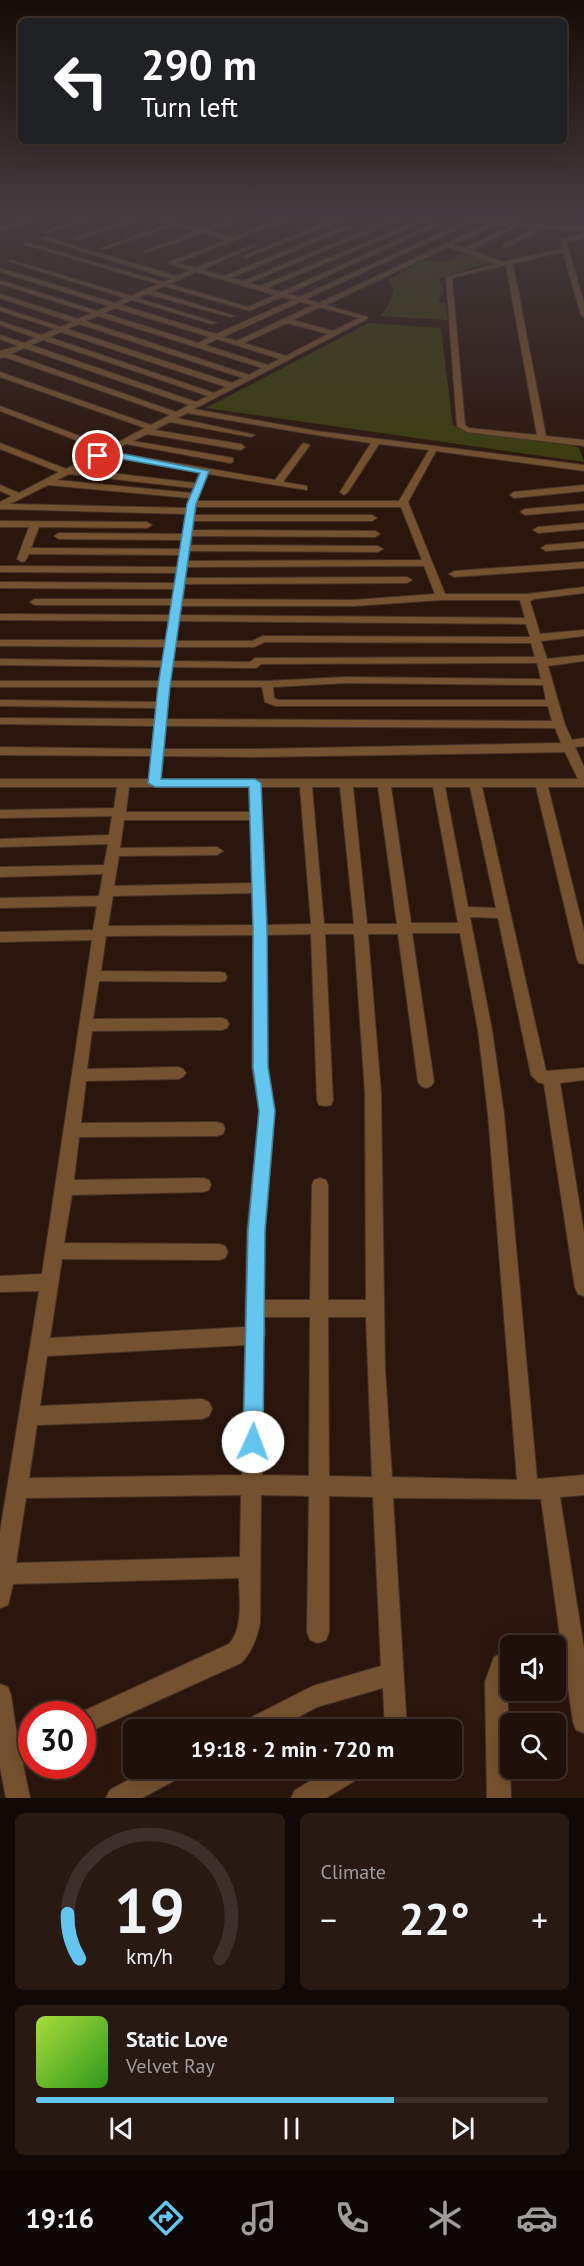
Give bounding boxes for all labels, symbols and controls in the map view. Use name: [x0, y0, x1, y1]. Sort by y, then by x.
text: 290 m: [141, 37, 257, 92]
icon: left: [42, 42, 120, 120]
text: Turn left: [141, 90, 238, 124]
pin: [72, 430, 123, 481]
icon: arrive: [81, 439, 114, 472]
position arrow: [221, 1410, 285, 1474]
map controls: [500, 1635, 566, 1779]
button: sound: [500, 1635, 566, 1701]
speed limit sign: 30: [18, 1701, 96, 1779]
button: search: [500, 1713, 566, 1779]
text: 19:18 · 2 min · 720 m: [191, 1735, 394, 1763]
text: Climate: [321, 1859, 386, 1885]
text: 19: [114, 1869, 185, 1950]
text: 22°: [399, 1889, 470, 1947]
text: −: [321, 1898, 337, 1941]
text: +: [531, 1898, 548, 1941]
text: km/h: [126, 1942, 173, 1970]
text: Static Love: [126, 2025, 228, 2053]
text: Velvet Ray: [126, 2053, 215, 2079]
icon: previous: [105, 2112, 138, 2145]
icon: pause: [275, 2112, 308, 2145]
icon: next: [446, 2112, 479, 2145]
icon: directions: [145, 2197, 187, 2239]
icon: music: [238, 2197, 280, 2239]
icon: phone: [331, 2197, 373, 2239]
icon: climate: [424, 2197, 466, 2239]
icon: car: [516, 2197, 558, 2239]
text: 19:16: [25, 2201, 94, 2235]

